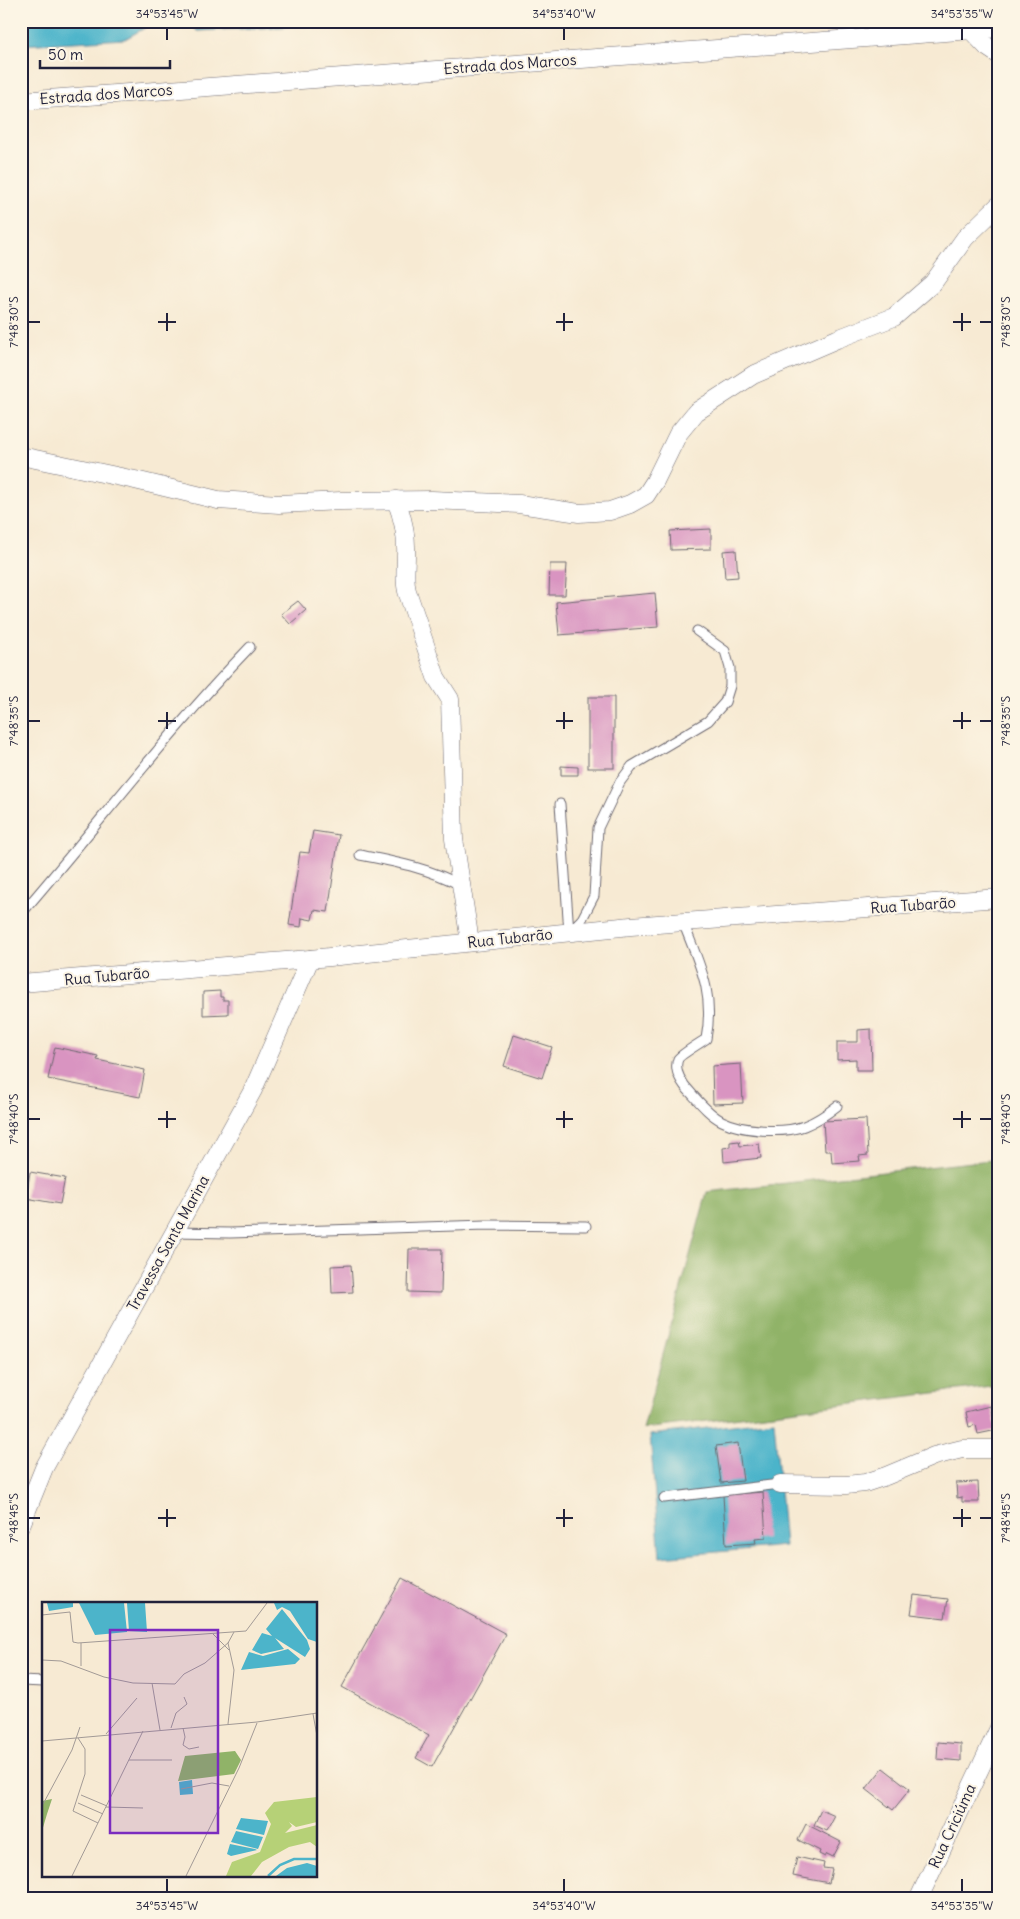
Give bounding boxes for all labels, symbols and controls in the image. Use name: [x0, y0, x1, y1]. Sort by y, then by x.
text: 34°53'45"W: [136, 6, 198, 21]
text: 34°53'40"W: [532, 6, 596, 21]
text: 34°53'35"W: [931, 6, 993, 21]
scale bar: [40, 38, 170, 70]
text: 50 m: [48, 45, 83, 64]
street label: Estrada dos Marcos: [443, 50, 577, 78]
street label: Estrada dos Marcos: [39, 80, 173, 108]
text: 7°48'30"S: [6, 296, 21, 348]
text: 7°48'30"S: [998, 296, 1013, 348]
text: 7°48'35"S: [6, 696, 21, 746]
text: 7°48'35"S: [998, 696, 1013, 746]
street label: Rua Tubarão: [870, 893, 956, 917]
street label: Rua Tubarão: [466, 924, 554, 952]
street label: Rua Tubarão: [64, 963, 150, 989]
text: 7°48'40"S: [6, 1093, 21, 1145]
text: 7°48'40"S: [998, 1093, 1013, 1145]
street label: Travessa Santa Marina: [123, 1171, 213, 1314]
text: 7°48'45"S: [6, 1493, 21, 1543]
text: 7°48'45"S: [998, 1493, 1013, 1543]
inset map: [42, 1602, 318, 1876]
street label: Rua Criciúma: [924, 1780, 980, 1871]
text: 34°53'45"W: [136, 1898, 198, 1913]
text: 34°53'40"W: [532, 1898, 596, 1913]
text: 34°53'35"W: [931, 1898, 993, 1913]

